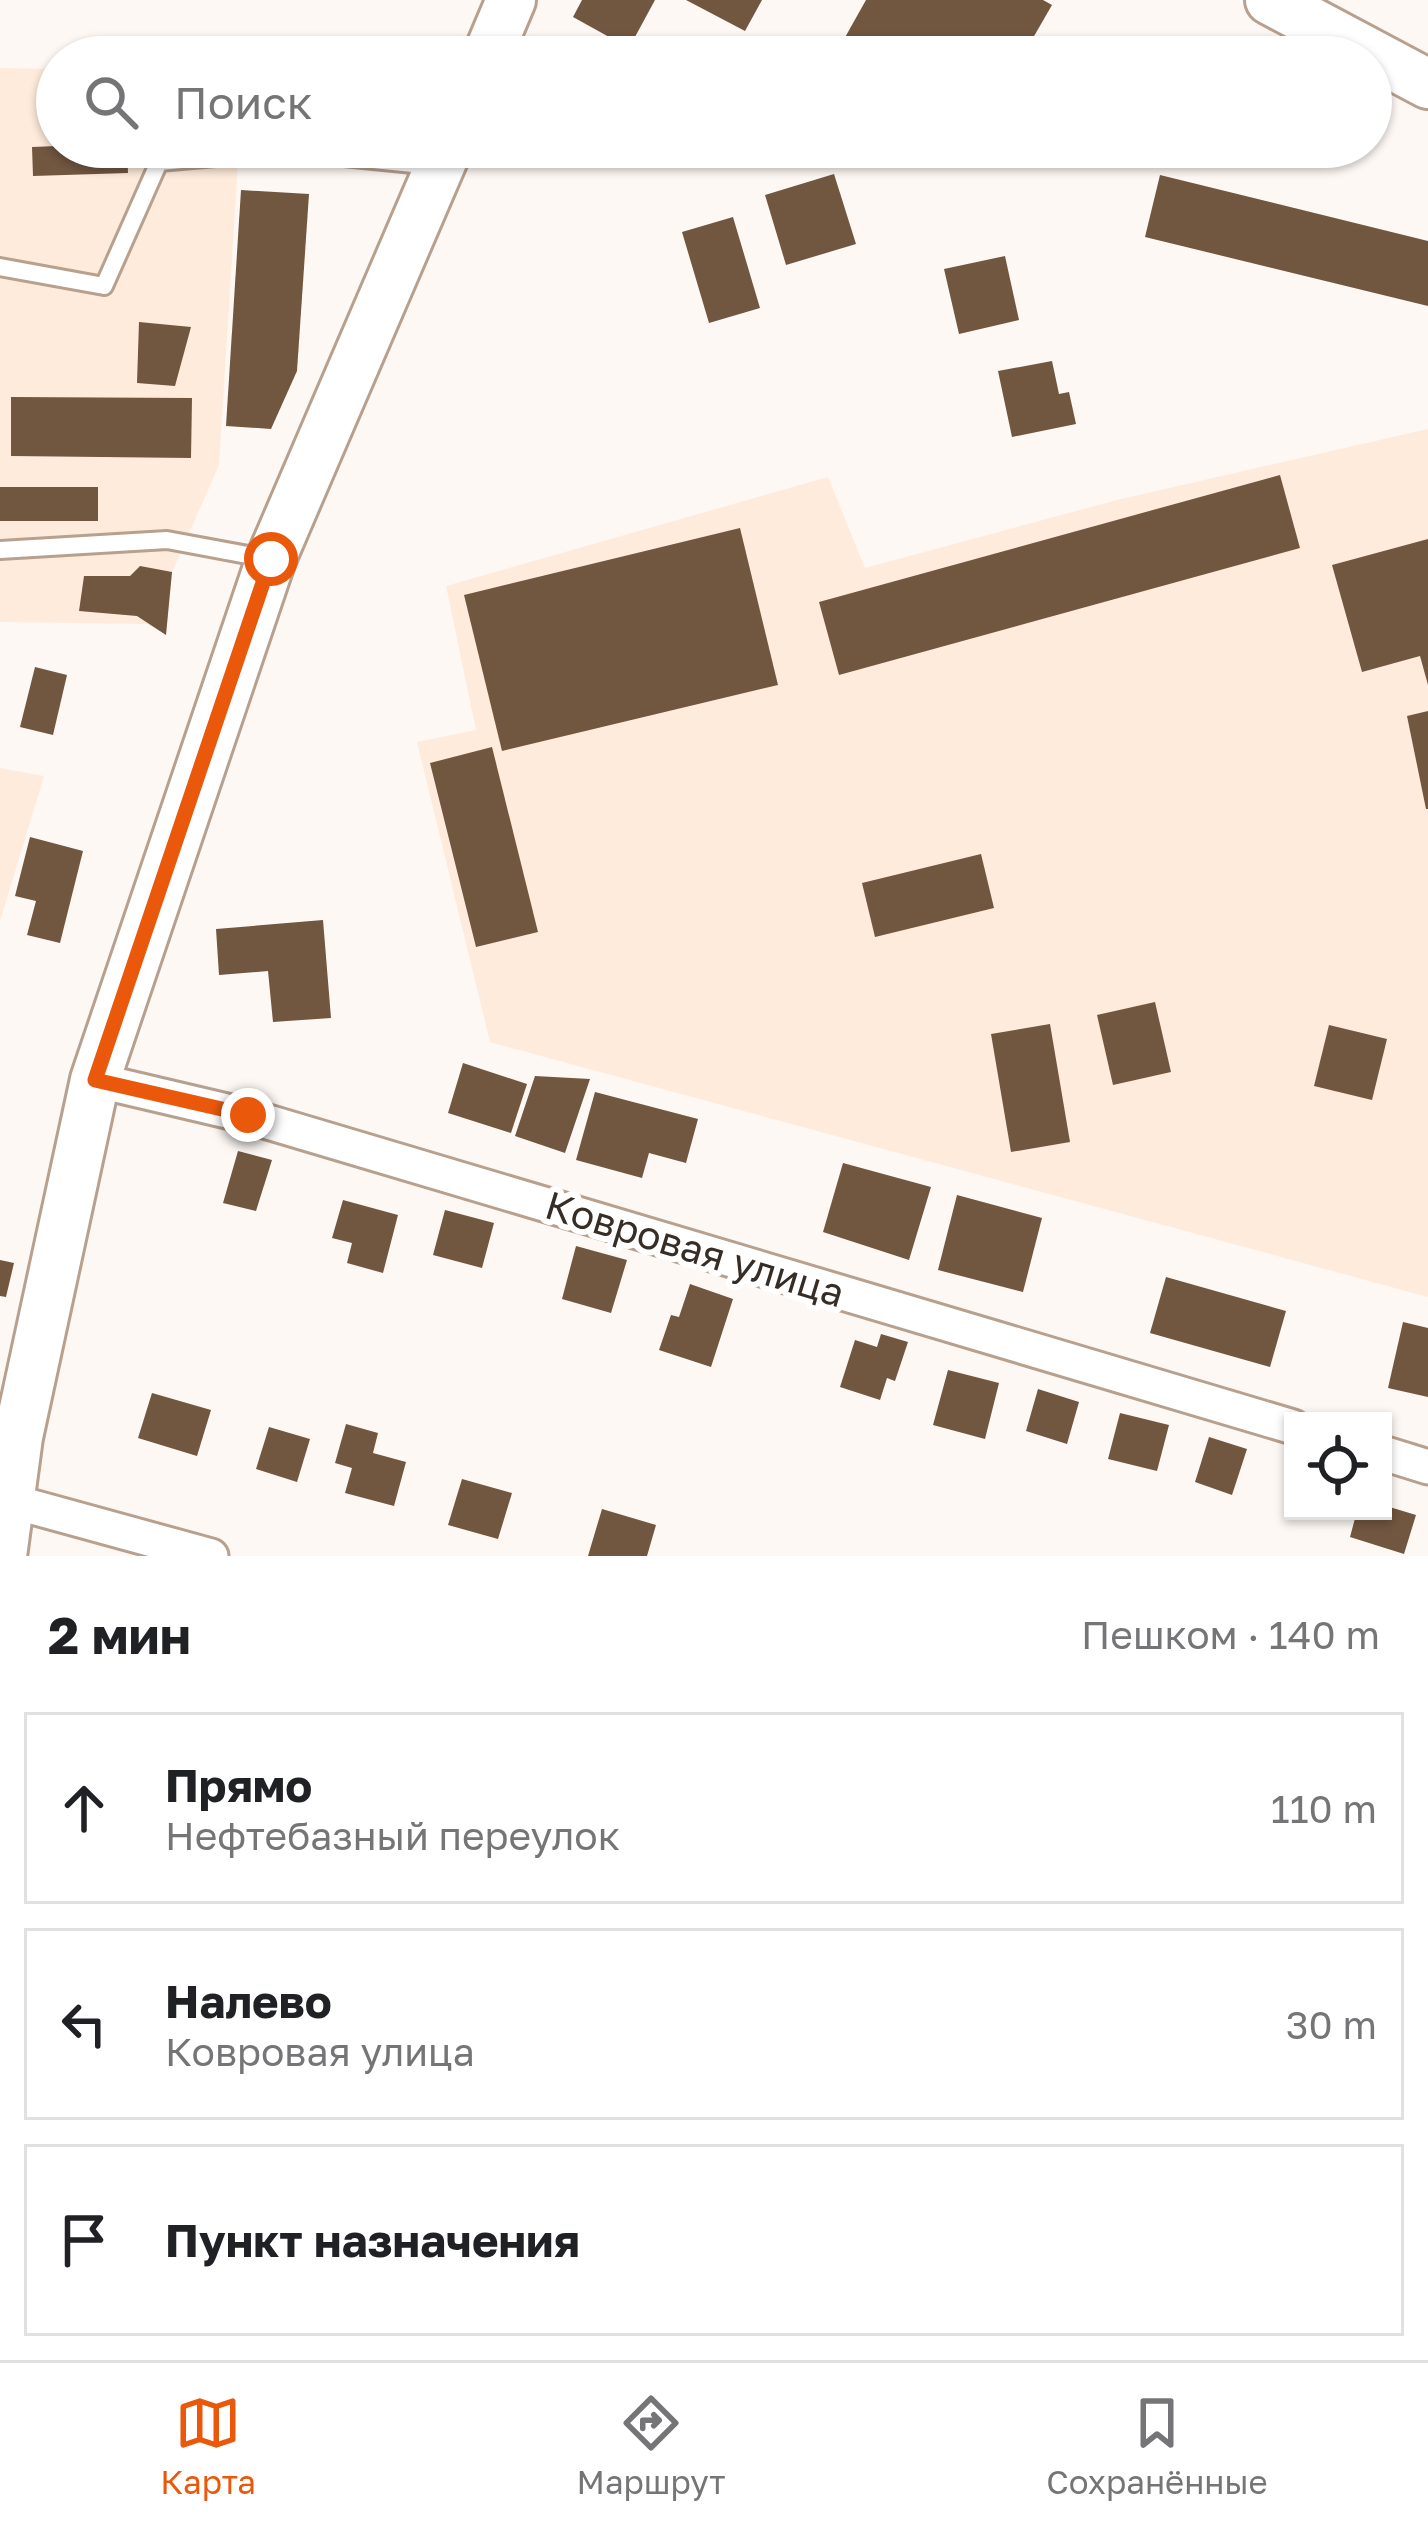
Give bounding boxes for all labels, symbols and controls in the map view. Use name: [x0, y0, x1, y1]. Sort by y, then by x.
search box: [36, 36, 1392, 168]
icon: search: [78, 69, 144, 135]
text: Поиск: [174, 75, 313, 129]
route start: [244, 532, 298, 586]
route end: [221, 1088, 275, 1142]
street label: Ковровая улица: [540, 1181, 850, 1316]
map controls: [1284, 1412, 1392, 1520]
button: locate: [1284, 1412, 1392, 1520]
text: 2 мин: [48, 1604, 191, 1665]
text: Пешком · 140 m: [1081, 1611, 1380, 1658]
text: Прямо: [165, 1758, 312, 1812]
icon: ahead: [51, 1775, 117, 1841]
text: 110 m: [1271, 1785, 1377, 1832]
text: Нефтебазный переулок: [165, 1812, 620, 1859]
text: Налево: [165, 1974, 332, 2028]
icon: left: [51, 1991, 117, 2057]
text: 30 m: [1286, 2001, 1377, 2048]
text: Ковровая улица: [165, 2028, 475, 2075]
icon: arrive: [51, 2207, 117, 2273]
text: Пункт назначения: [165, 2213, 580, 2267]
tab: Карта: [160, 2390, 256, 2501]
tab: Маршрут: [577, 2390, 726, 2501]
tab: Сохранённые: [1046, 2390, 1268, 2501]

